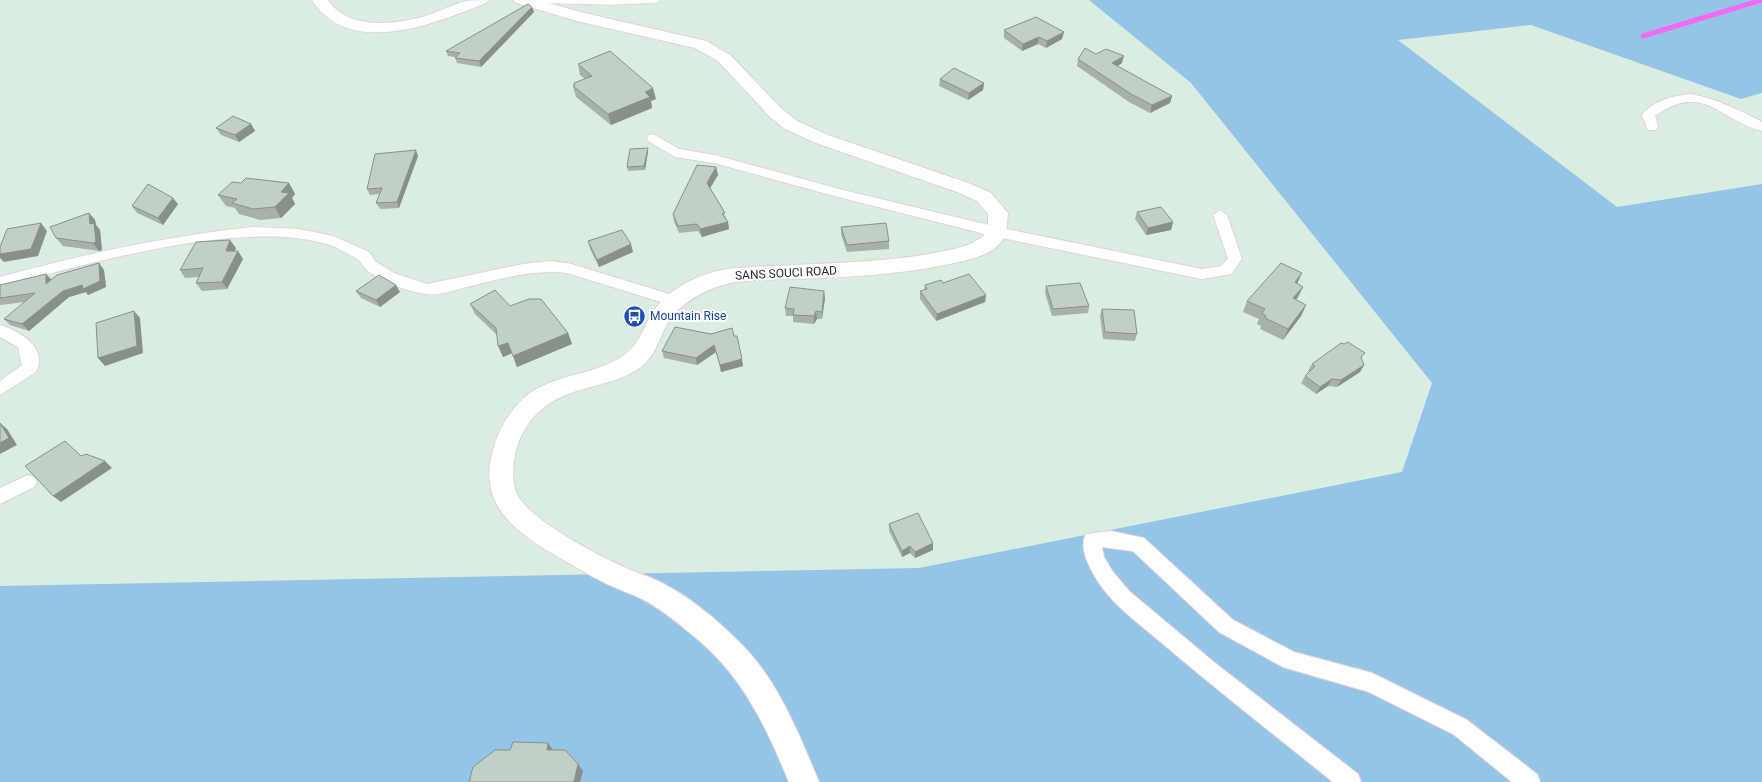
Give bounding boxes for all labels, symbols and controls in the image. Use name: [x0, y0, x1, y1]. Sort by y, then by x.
street label: SANS SOUCI ROAD: [735, 263, 837, 283]
bus stop icon: Mountain Rise: [622, 304, 646, 328]
place label: Mountain Rise: [650, 309, 726, 323]

